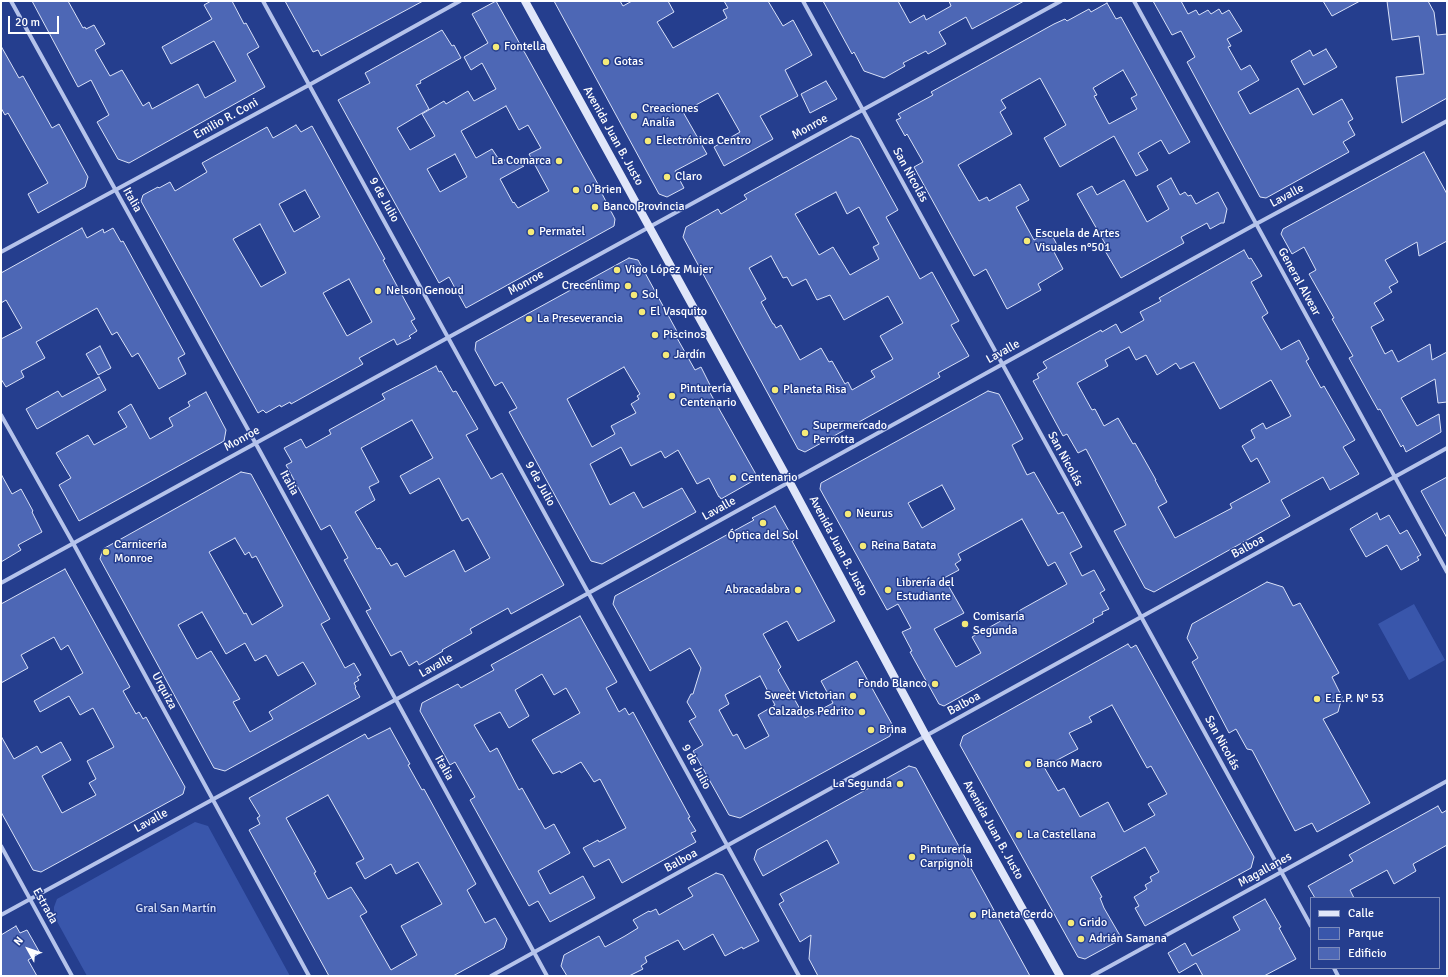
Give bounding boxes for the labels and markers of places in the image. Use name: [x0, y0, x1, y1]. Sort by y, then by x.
place label: Fontella: [504, 40, 546, 54]
marker: Fontella: [491, 42, 501, 52]
place label: Gotas: [614, 55, 643, 69]
marker: Gotas: [601, 57, 611, 67]
place label: Creaciones Analía: [642, 102, 699, 130]
marker: Creaciones Analía: [629, 111, 639, 121]
place label: Electrónica Centro: [656, 134, 751, 148]
marker: Electrónica Centro: [643, 136, 653, 146]
place label: La Comarca: [491, 154, 551, 168]
marker: La Comarca: [554, 156, 564, 166]
place label: Claro: [675, 170, 702, 184]
marker: Claro: [662, 172, 672, 182]
place label: O'Brien: [584, 183, 622, 197]
marker: O'Brien: [571, 185, 581, 195]
place label: Banco Provincia: [603, 200, 685, 214]
marker: Banco Provincia: [590, 202, 600, 212]
place label: Permatel: [539, 225, 585, 239]
marker: Permatel: [526, 227, 536, 237]
place label: Escuela de Artes Visuales n°501: [1035, 227, 1120, 255]
marker: Escuela de Artes Visuales n°501: [1022, 236, 1032, 246]
place label: Vigo López Mujer: [625, 263, 713, 277]
marker: Vigo López Mujer: [612, 265, 622, 275]
place label: Crecenlimp: [562, 279, 620, 293]
marker: Crecenlimp: [623, 281, 633, 291]
place label: Nelson Genoud: [386, 284, 464, 298]
marker: Nelson Genoud: [373, 286, 383, 296]
place label: Sol: [642, 288, 658, 302]
marker: Sol: [629, 290, 639, 300]
place label: El Vasquito: [650, 305, 707, 319]
marker: El Vasquito: [637, 307, 647, 317]
place label: La Preseverancia: [537, 312, 623, 326]
marker: La Preseverancia: [524, 314, 534, 324]
place label: Piscinos: [663, 328, 705, 342]
marker: Piscinos: [650, 330, 660, 340]
place label: Jardín: [674, 348, 706, 362]
marker: Jardín: [661, 350, 671, 360]
place label: Pinturería Centenario: [680, 382, 737, 410]
place label: Planeta Risa: [783, 383, 847, 397]
marker: Planeta Risa: [770, 385, 780, 395]
marker: Pinturería Centenario: [667, 391, 677, 401]
place label: Supermercado Perrotta: [813, 419, 887, 447]
marker: Supermercado Perrotta: [800, 428, 810, 438]
place label: Centenario: [741, 471, 798, 485]
marker: Centenario: [728, 473, 738, 483]
place label: Neurus: [856, 507, 893, 521]
marker: Neurus: [843, 509, 853, 519]
marker: Óptica del Sol: [758, 518, 768, 528]
place label: Óptica del Sol: [727, 529, 799, 543]
place label: Carnicería Monroe: [114, 538, 167, 566]
place label: Reina Batata: [871, 539, 936, 553]
marker: Reina Batata: [858, 541, 868, 551]
marker: Carnicería Monroe: [101, 547, 111, 557]
place label: Librería del Estudiante: [896, 576, 954, 604]
place label: Abracadabra: [725, 583, 790, 597]
marker: Abracadabra: [793, 585, 803, 595]
marker: Librería del Estudiante: [883, 585, 893, 595]
place label: Comisaría Segunda: [973, 610, 1025, 638]
marker: Comisaría Segunda: [960, 619, 970, 629]
place label: Fondo Blanco: [858, 677, 927, 691]
marker: Fondo Blanco: [930, 679, 940, 689]
place label: Sweet Victorian: [765, 689, 845, 703]
marker: Sweet Victorian: [848, 691, 858, 701]
place label: E.E.P. N° 53: [1325, 692, 1384, 706]
marker: E.E.P. N° 53: [1312, 694, 1322, 704]
place label: Calzados Pedrito: [768, 705, 854, 719]
marker: Calzados Pedrito: [857, 707, 867, 717]
place label: Brina: [879, 723, 907, 737]
marker: Brina: [866, 725, 876, 735]
place label: Banco Macro: [1036, 757, 1102, 771]
marker: Banco Macro: [1023, 759, 1033, 769]
place label: La Segunda: [833, 777, 892, 791]
marker: La Segunda: [895, 779, 905, 789]
place label: La Castellana: [1027, 828, 1096, 842]
marker: La Castellana: [1014, 830, 1024, 840]
place label: Pinturería Carpignoli: [920, 843, 973, 871]
marker: Pinturería Carpignoli: [907, 852, 917, 862]
place label: Planeta Cerdo: [981, 908, 1053, 922]
marker: Planeta Cerdo: [968, 910, 978, 920]
place label: Grido: [1079, 916, 1107, 930]
marker: Grido: [1066, 918, 1076, 928]
place label: Adrián Samana: [1089, 932, 1167, 946]
marker: Adrián Samana: [1076, 934, 1086, 944]

